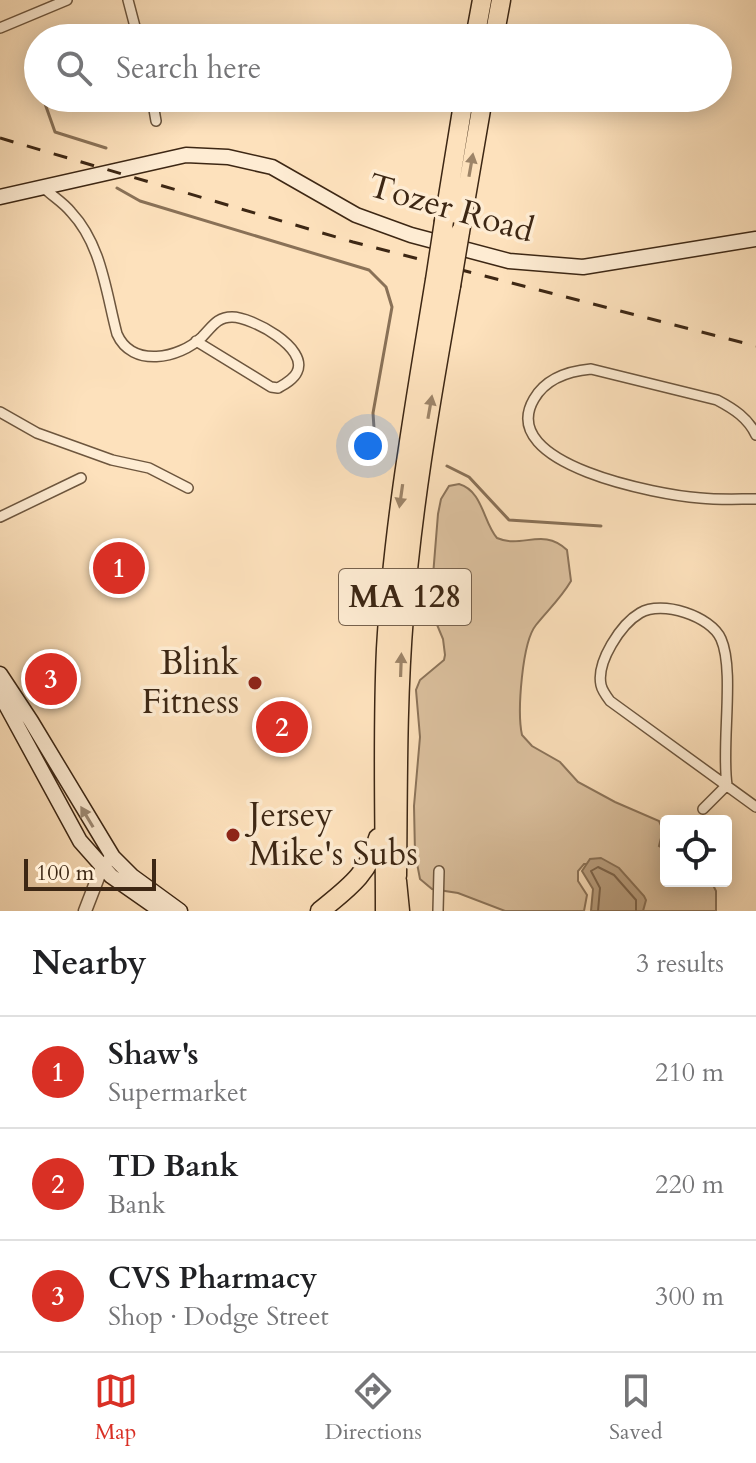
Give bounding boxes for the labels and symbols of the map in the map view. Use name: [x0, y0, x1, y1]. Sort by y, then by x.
one-way arrow: [465, 152, 477, 177]
street label: Tozer Road: [363, 162, 539, 254]
one-way arrow: [425, 394, 437, 419]
your location: [348, 426, 388, 466]
one-way arrow: [394, 483, 407, 508]
pin: 1: [93, 538, 145, 598]
road number: MA 128: [339, 569, 471, 625]
place label: Blink Fitness: [142, 640, 240, 725]
pin: 3: [25, 649, 77, 709]
one-way arrow: [395, 652, 408, 677]
marker: Blink Fitness: [246, 674, 264, 692]
pin: 2: [256, 697, 308, 757]
place label: Jersey Mike's Subs: [244, 792, 418, 877]
one-way arrow: [80, 806, 94, 828]
marker: Jersey Mike's Subs: [224, 826, 242, 844]
scale bar: [24, 855, 156, 891]

